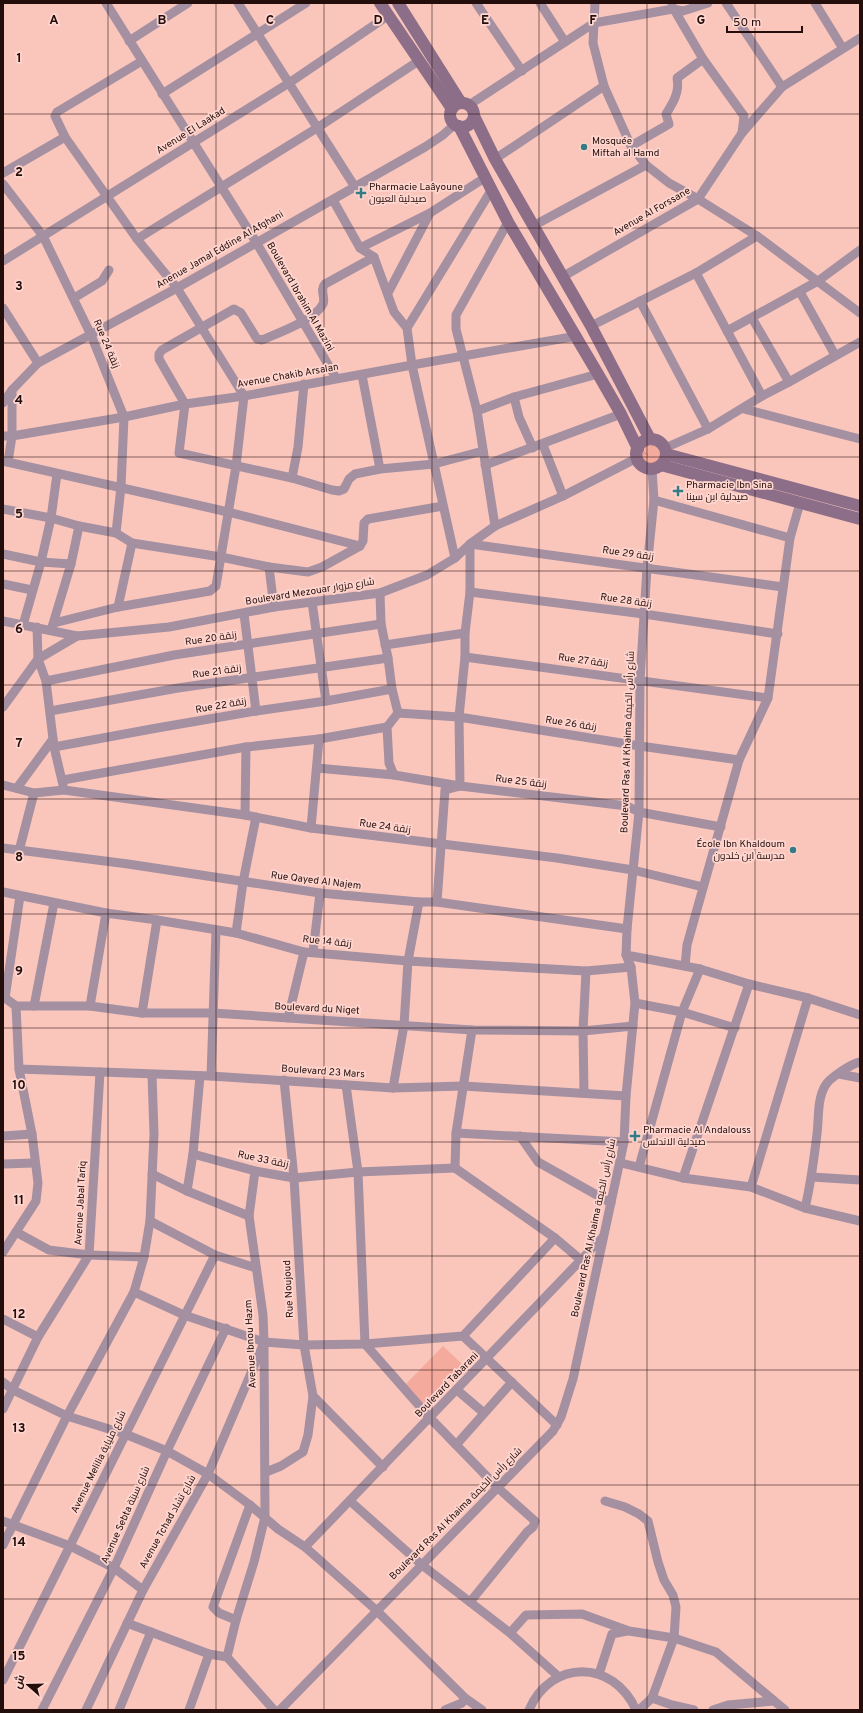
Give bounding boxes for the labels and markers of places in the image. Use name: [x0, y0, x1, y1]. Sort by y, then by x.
place label: Mosquée Miftah al Hamd: [592, 135, 659, 160]
marker: Mosquée Miftah al Hamd: [579, 142, 589, 152]
place label: Pharmacie Laâyoune صيدلية العيون: [369, 181, 463, 206]
marker: Pharmacie Laâyoune صيدلية العيون: [356, 188, 366, 198]
place label: Pharmacie Ibn Sina صيدلية ابن سينا: [686, 479, 772, 504]
marker: Pharmacie Ibn Sina صيدلية ابن سينا: [673, 486, 683, 496]
place label: École Ibn Khaldoum مدرسة ابن خلدون: [696, 838, 785, 863]
marker: École Ibn Khaldoum مدرسة ابن خلدون: [788, 845, 798, 855]
place label: Pharmacie Al Andalouss صيدلية الاندلس: [643, 1124, 751, 1149]
marker: Pharmacie Al Andalouss صيدلية الاندلس: [630, 1131, 640, 1141]

